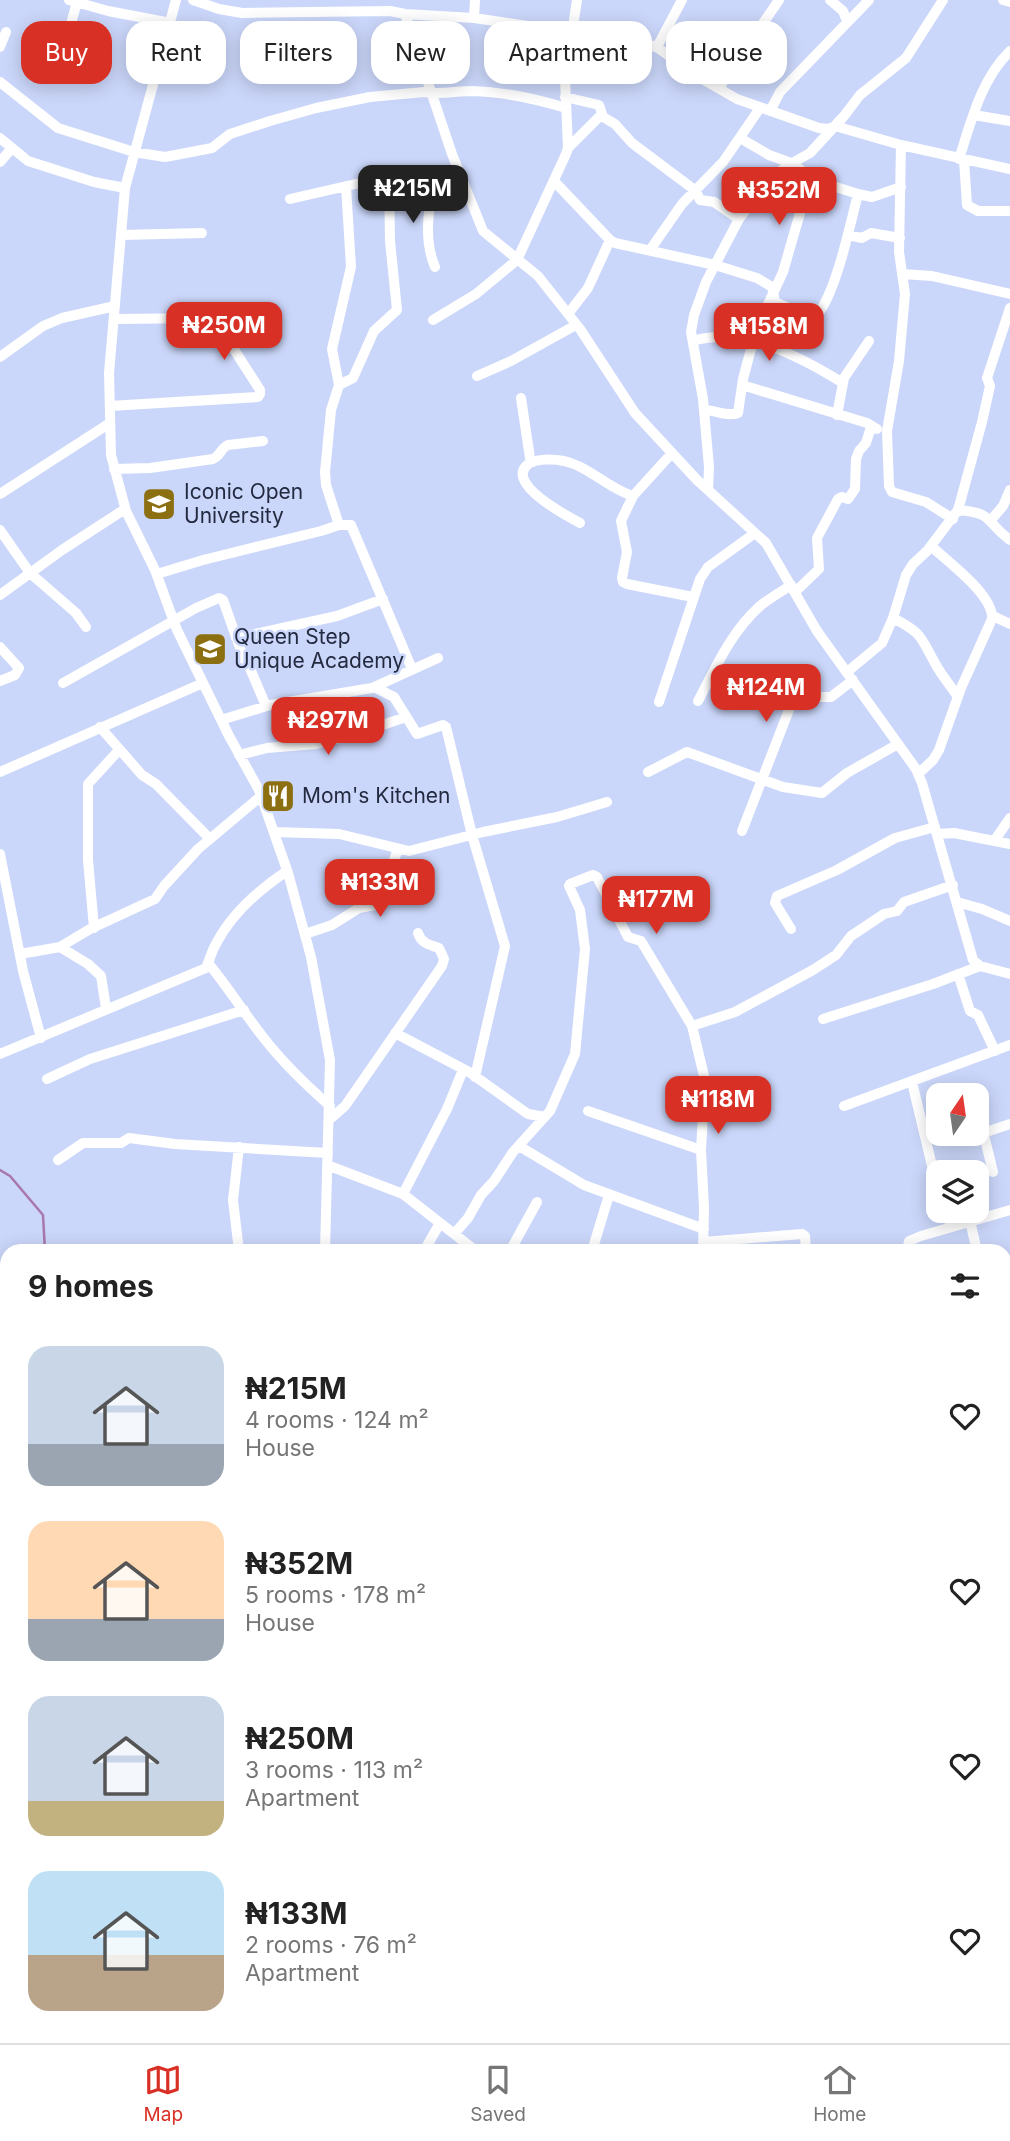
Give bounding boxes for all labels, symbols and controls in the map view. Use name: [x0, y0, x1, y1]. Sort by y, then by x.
chip: Buy: [21, 21, 112, 84]
chip: Rent: [126, 21, 226, 84]
chip: Filters: [240, 21, 357, 84]
chip: New: [371, 21, 470, 84]
chip: Apartment: [484, 21, 652, 84]
chip: House: [666, 21, 787, 84]
pin: ₦215M: [364, 166, 462, 225]
pin: ₦352M: [730, 168, 828, 227]
text: ₦215M: [374, 174, 452, 202]
text: ₦352M: [738, 176, 820, 204]
pin: ₦250M: [175, 302, 273, 362]
pin: ₦158M: [720, 304, 818, 363]
text: ₦250M: [182, 311, 266, 339]
text: ₦158M: [730, 312, 808, 340]
place label: Iconic Open University: [184, 479, 303, 528]
school or university icon: Iconic Open University: [140, 485, 178, 523]
place label: Queen Step Unique Academy: [234, 624, 404, 673]
school or university icon: Queen Step Unique Academy: [191, 630, 229, 668]
pin: ₦124M: [717, 664, 815, 724]
text: ₦124M: [727, 673, 805, 701]
pin: ₦297M: [279, 698, 377, 757]
text: ₦297M: [287, 706, 369, 734]
restaurant icon: Mom's Kitchen: [259, 777, 297, 815]
place label: Mom's Kitchen: [302, 783, 451, 808]
pin: ₦133M: [331, 860, 429, 919]
text: ₦133M: [341, 868, 419, 896]
pin: ₦177M: [607, 876, 705, 936]
text: ₦177M: [618, 885, 694, 913]
pin: ₦118M: [669, 1076, 767, 1136]
north arrow: [926, 1083, 989, 1146]
map controls: [926, 1083, 989, 1223]
text: ₦118M: [681, 1085, 755, 1113]
button: layers: [926, 1160, 989, 1223]
icon: filters: [946, 1267, 984, 1305]
text: 9 homes: [28, 1268, 154, 1304]
text: ₦215M: [245, 1370, 347, 1406]
icon: home: [84, 1374, 168, 1458]
icon: heart: [946, 1397, 984, 1435]
text: 4 rooms · 124 m²: [245, 1406, 429, 1434]
text: House: [245, 1434, 315, 1462]
text: ₦352M: [245, 1545, 353, 1581]
icon: home: [84, 1549, 168, 1633]
icon: heart: [946, 1572, 984, 1610]
text: 5 rooms · 178 m²: [245, 1581, 426, 1609]
text: House: [245, 1609, 315, 1637]
text: ₦250M: [245, 1720, 354, 1756]
icon: home: [84, 1724, 168, 1808]
icon: heart: [946, 1747, 984, 1785]
text: 3 rooms · 113 m²: [245, 1756, 423, 1784]
text: Apartment: [245, 1784, 359, 1812]
text: ₦133M: [245, 1895, 347, 1931]
icon: home: [84, 1899, 168, 1983]
icon: heart: [946, 1922, 984, 1960]
text: 2 rooms · 76 m²: [245, 1931, 417, 1959]
text: Apartment: [245, 1959, 359, 1987]
tab: Map: [144, 2061, 183, 2126]
tab: Saved: [470, 2061, 526, 2126]
tab: Home: [813, 2061, 866, 2126]

